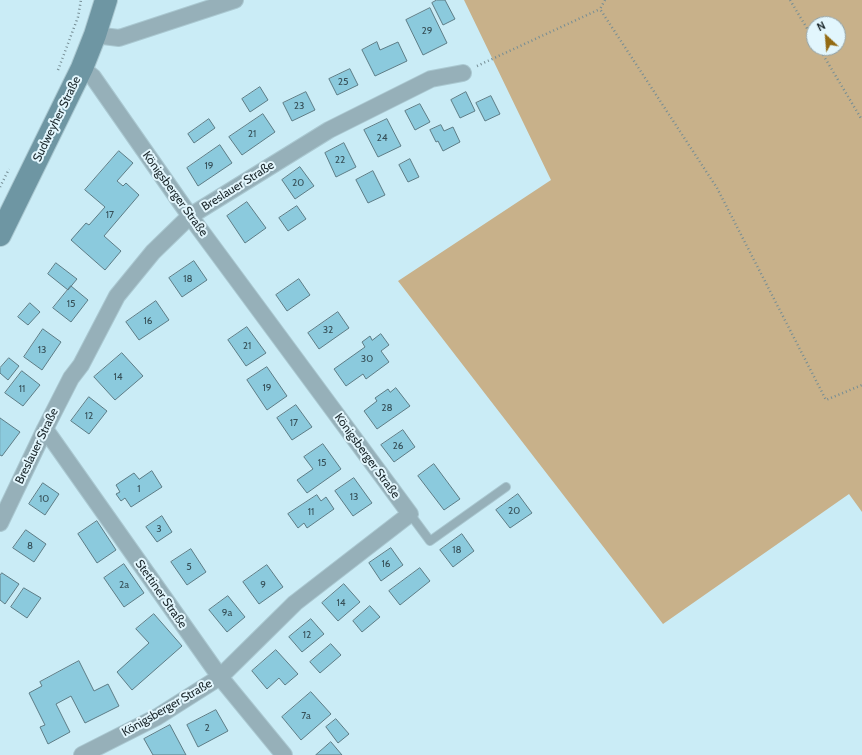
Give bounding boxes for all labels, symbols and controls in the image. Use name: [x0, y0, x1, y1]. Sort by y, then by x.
north arrow: [806, 16, 846, 56]
text: N: [815, 18, 828, 34]
house number: 29: [422, 25, 432, 37]
street label: Sudweyher Straße: [30, 74, 84, 164]
house number: 25: [338, 76, 348, 88]
house number: 23: [294, 100, 304, 112]
house number: 21: [248, 128, 256, 140]
house number: 24: [376, 132, 388, 144]
street label: Königsberger Straße: [139, 149, 211, 239]
house number: 22: [335, 154, 345, 166]
street label: Breslauer Straße: [199, 158, 277, 214]
house number: 19: [205, 160, 213, 172]
house number: 20: [292, 177, 304, 189]
house number: 17: [106, 209, 114, 221]
house number: 18: [183, 273, 193, 285]
house number: 15: [67, 298, 75, 310]
house number: 16: [144, 315, 152, 327]
house number: 32: [323, 324, 333, 336]
house number: 21: [243, 340, 251, 352]
house number: 13: [38, 344, 46, 356]
house number: 30: [361, 353, 373, 365]
house number: 14: [113, 371, 123, 383]
house number: 19: [263, 382, 271, 394]
house number: 11: [19, 383, 25, 395]
house number: 28: [381, 402, 393, 414]
street label: Breslauer Straße: [12, 406, 62, 486]
house number: 12: [85, 410, 93, 422]
street label: Königsberger Straße: [331, 411, 403, 501]
house number: 17: [290, 417, 298, 429]
house number: 26: [393, 440, 403, 452]
house number: 15: [318, 457, 326, 469]
house number: 1: [137, 483, 141, 495]
house number: 13: [350, 491, 358, 503]
house number: 10: [39, 493, 49, 505]
house number: 20: [508, 505, 520, 517]
house number: 11: [308, 506, 314, 518]
house number: 3: [156, 523, 162, 535]
house number: 8: [27, 540, 33, 552]
house number: 18: [452, 544, 462, 556]
street label: Stettiner Straße: [132, 557, 190, 631]
house number: 16: [382, 558, 390, 570]
house number: 5: [186, 561, 192, 573]
house number: 2a: [119, 579, 129, 591]
house number: 9: [260, 579, 266, 591]
house number: 14: [336, 597, 346, 609]
house number: 9a: [222, 607, 232, 619]
house number: 12: [303, 629, 311, 641]
street label: Königsberger Straße: [119, 676, 215, 740]
house number: 7a: [301, 710, 311, 722]
house number: 2: [204, 722, 210, 734]

